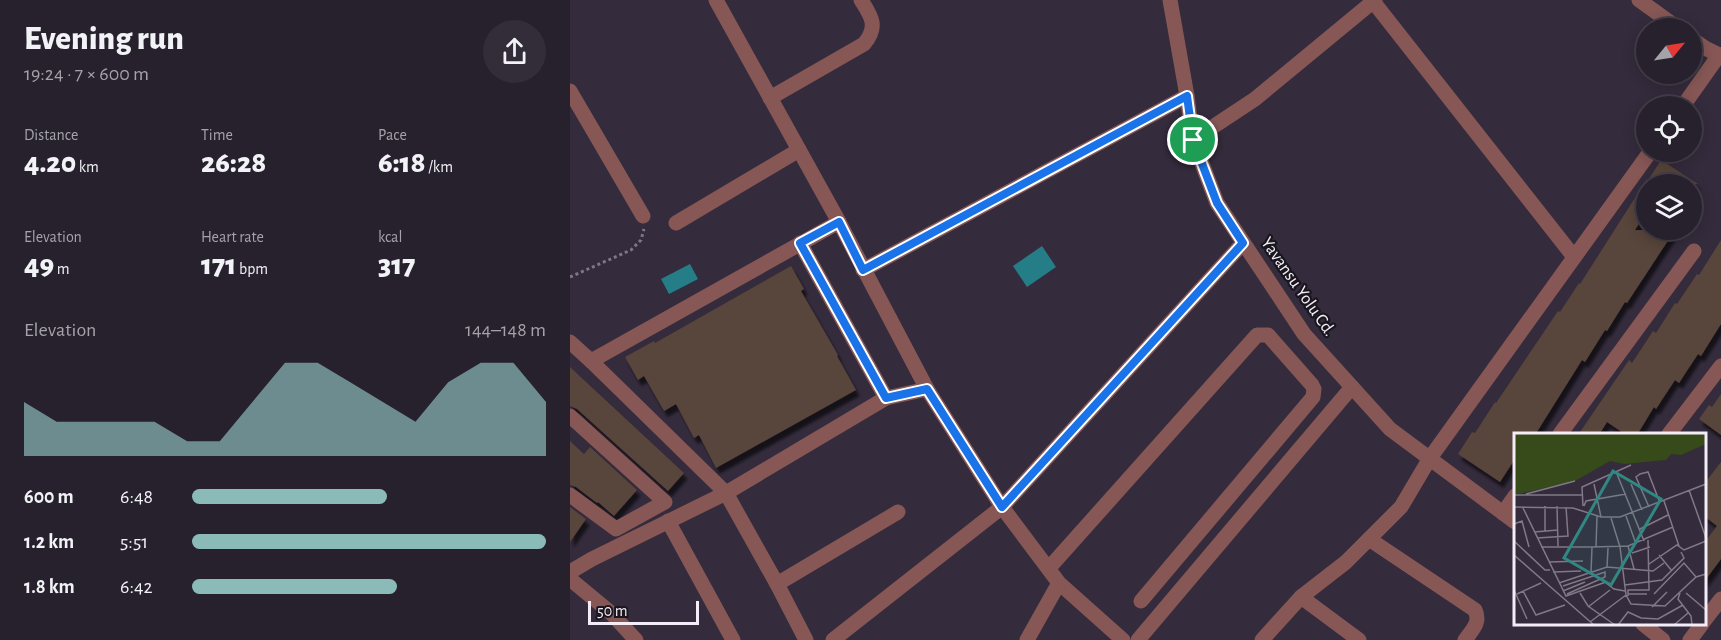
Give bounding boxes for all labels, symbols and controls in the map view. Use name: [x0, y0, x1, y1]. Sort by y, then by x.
north arrow: [1636, 18, 1702, 84]
map controls: [1636, 18, 1702, 240]
button: share: [483, 20, 546, 83]
text: Evening run: [24, 23, 184, 56]
text: 19:24 · 7 × 600 m: [24, 64, 149, 84]
button: locate: [1636, 96, 1702, 162]
pin: [1167, 114, 1218, 165]
icon: arrive: [1176, 123, 1209, 156]
text: Distance: [24, 127, 78, 143]
text: Time: [201, 127, 233, 143]
text: Pace: [378, 127, 407, 143]
text: 4.20: [24, 148, 76, 178]
text: 26:28: [201, 148, 266, 178]
text: 6:18: [378, 148, 426, 178]
text: km: [76, 159, 99, 175]
text: /km: [426, 159, 453, 175]
button: layers: [1636, 174, 1702, 240]
text: Elevation: [24, 229, 82, 245]
text: Heart rate: [201, 229, 264, 245]
text: kcal: [378, 229, 402, 245]
street label: Yavansu Yolu Cd.: [1257, 234, 1339, 340]
text: 49: [24, 250, 54, 280]
text: 171: [201, 250, 236, 280]
text: 317: [378, 250, 415, 280]
text: m: [54, 261, 70, 277]
text: bpm: [236, 261, 268, 277]
text: Elevation: [24, 320, 96, 340]
text: 144–148 m: [465, 320, 546, 340]
inset map: [1514, 433, 1706, 625]
text: 600 m: [24, 487, 74, 507]
text: 6:48: [120, 487, 153, 507]
text: 1.2 km: [24, 532, 74, 552]
text: 5:51: [120, 532, 148, 552]
text: 1.8 km: [24, 577, 75, 597]
text: 6:42: [120, 577, 153, 597]
scale bar: [588, 598, 699, 626]
text: 50 m: [597, 603, 628, 619]

